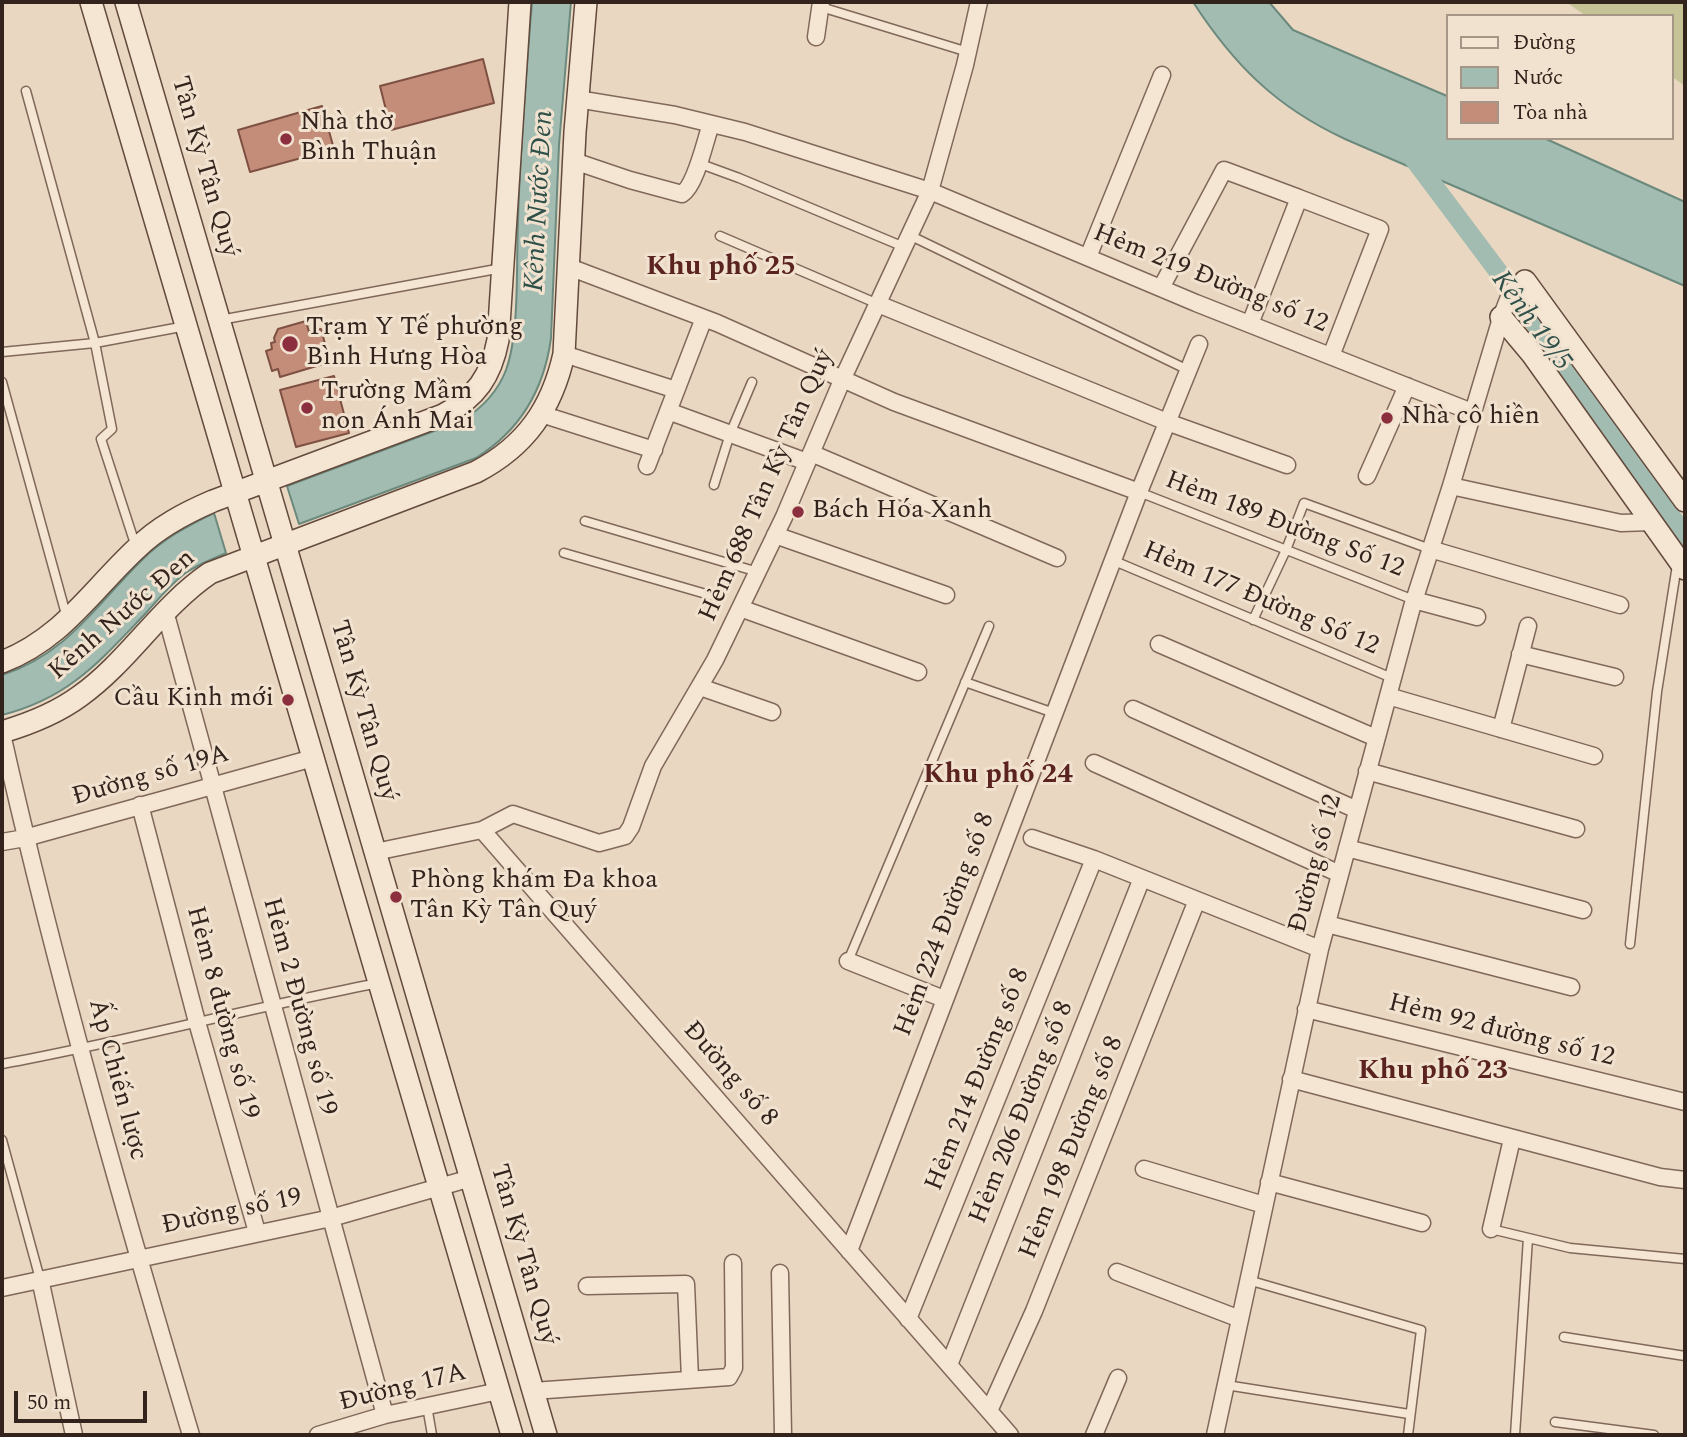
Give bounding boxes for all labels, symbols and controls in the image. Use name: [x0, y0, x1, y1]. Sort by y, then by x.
legend: [1446, 14, 1673, 140]
text: Đường: [1513, 27, 1576, 59]
text: Nước: [1513, 62, 1563, 94]
street label: Tân Kỳ Tân Quý: [162, 73, 244, 261]
text: Tòa nhà: [1513, 97, 1588, 129]
place label: Nhà thờ Bình Thuận: [300, 108, 437, 170]
water label: Kênh Nước Đen: [519, 109, 563, 293]
marker: Nhà thờ Bình Thuận: [278, 131, 294, 147]
street label: Hẻm 219 Đường số 12: [1088, 219, 1332, 341]
district label: Khu phố 25: [646, 252, 796, 286]
water label: Kênh 19/5: [1482, 265, 1578, 379]
place label: Trạm Y Tế phường Bình Hưng Hòa: [306, 313, 523, 374]
marker: Trạm Y Tế phường Bình Hưng Hòa: [280, 334, 300, 354]
street label: Hẻm 688 Tân Kỳ Tân Quý: [694, 345, 842, 627]
place label: Trường Mầm non Ánh Mai: [321, 377, 474, 438]
marker: Trường Mầm non Ánh Mai: [299, 400, 315, 416]
place label: Nhà cô hiền: [1401, 402, 1540, 434]
marker: Nhà cô hiền: [1379, 410, 1395, 426]
street label: Hẻm 189 Đường Số 12: [1160, 466, 1408, 586]
place label: Bách Hóa Xanh: [812, 496, 992, 528]
marker: Bách Hóa Xanh: [790, 504, 806, 520]
street label: Hẻm 177 Đường Số 12: [1137, 536, 1383, 664]
street label: Kênh Nước Đen: [43, 544, 203, 688]
street label: Tân Kỳ Tân Quý: [321, 617, 403, 805]
place label: Cầu Kinh mới: [113, 684, 274, 716]
marker: Cầu Kinh mới: [280, 692, 296, 708]
street label: Đường số 19A: [69, 740, 233, 814]
district label: Khu phố 24: [923, 760, 1073, 794]
street label: Đường số 12: [1284, 791, 1350, 937]
street label: Hẻm 224 Đường số 8: [889, 809, 1003, 1041]
place label: Phòng khám Đa khoa Tân Kỳ Tân Quý: [410, 866, 658, 928]
marker: Phòng khám Đa khoa Tân Kỳ Tân Quý: [388, 889, 404, 905]
street label: Hẻm 2 Đường số 19: [254, 895, 342, 1119]
street label: Hẻm 8 đường số 19: [178, 903, 264, 1123]
street label: Hẻm 214 Đường số 8: [920, 964, 1038, 1196]
street label: Hẻm 92 đường số 12: [1385, 989, 1617, 1075]
street label: Ấp Chiến lược: [79, 996, 153, 1164]
street label: Hẻm 206 Đường số 8: [964, 997, 1082, 1229]
street label: Đường số 8: [675, 1016, 783, 1134]
street label: Hẻm 198 Đường số 8: [1014, 1032, 1132, 1264]
district label: Khu phố 23: [1358, 1056, 1508, 1090]
street label: Tân Kỳ Tân Quý: [481, 1161, 563, 1349]
street label: Đường số 19: [159, 1183, 305, 1243]
street label: Đường 17A: [336, 1358, 470, 1420]
scale bar: [18, 1378, 150, 1422]
text: 50 m: [27, 1387, 71, 1419]

